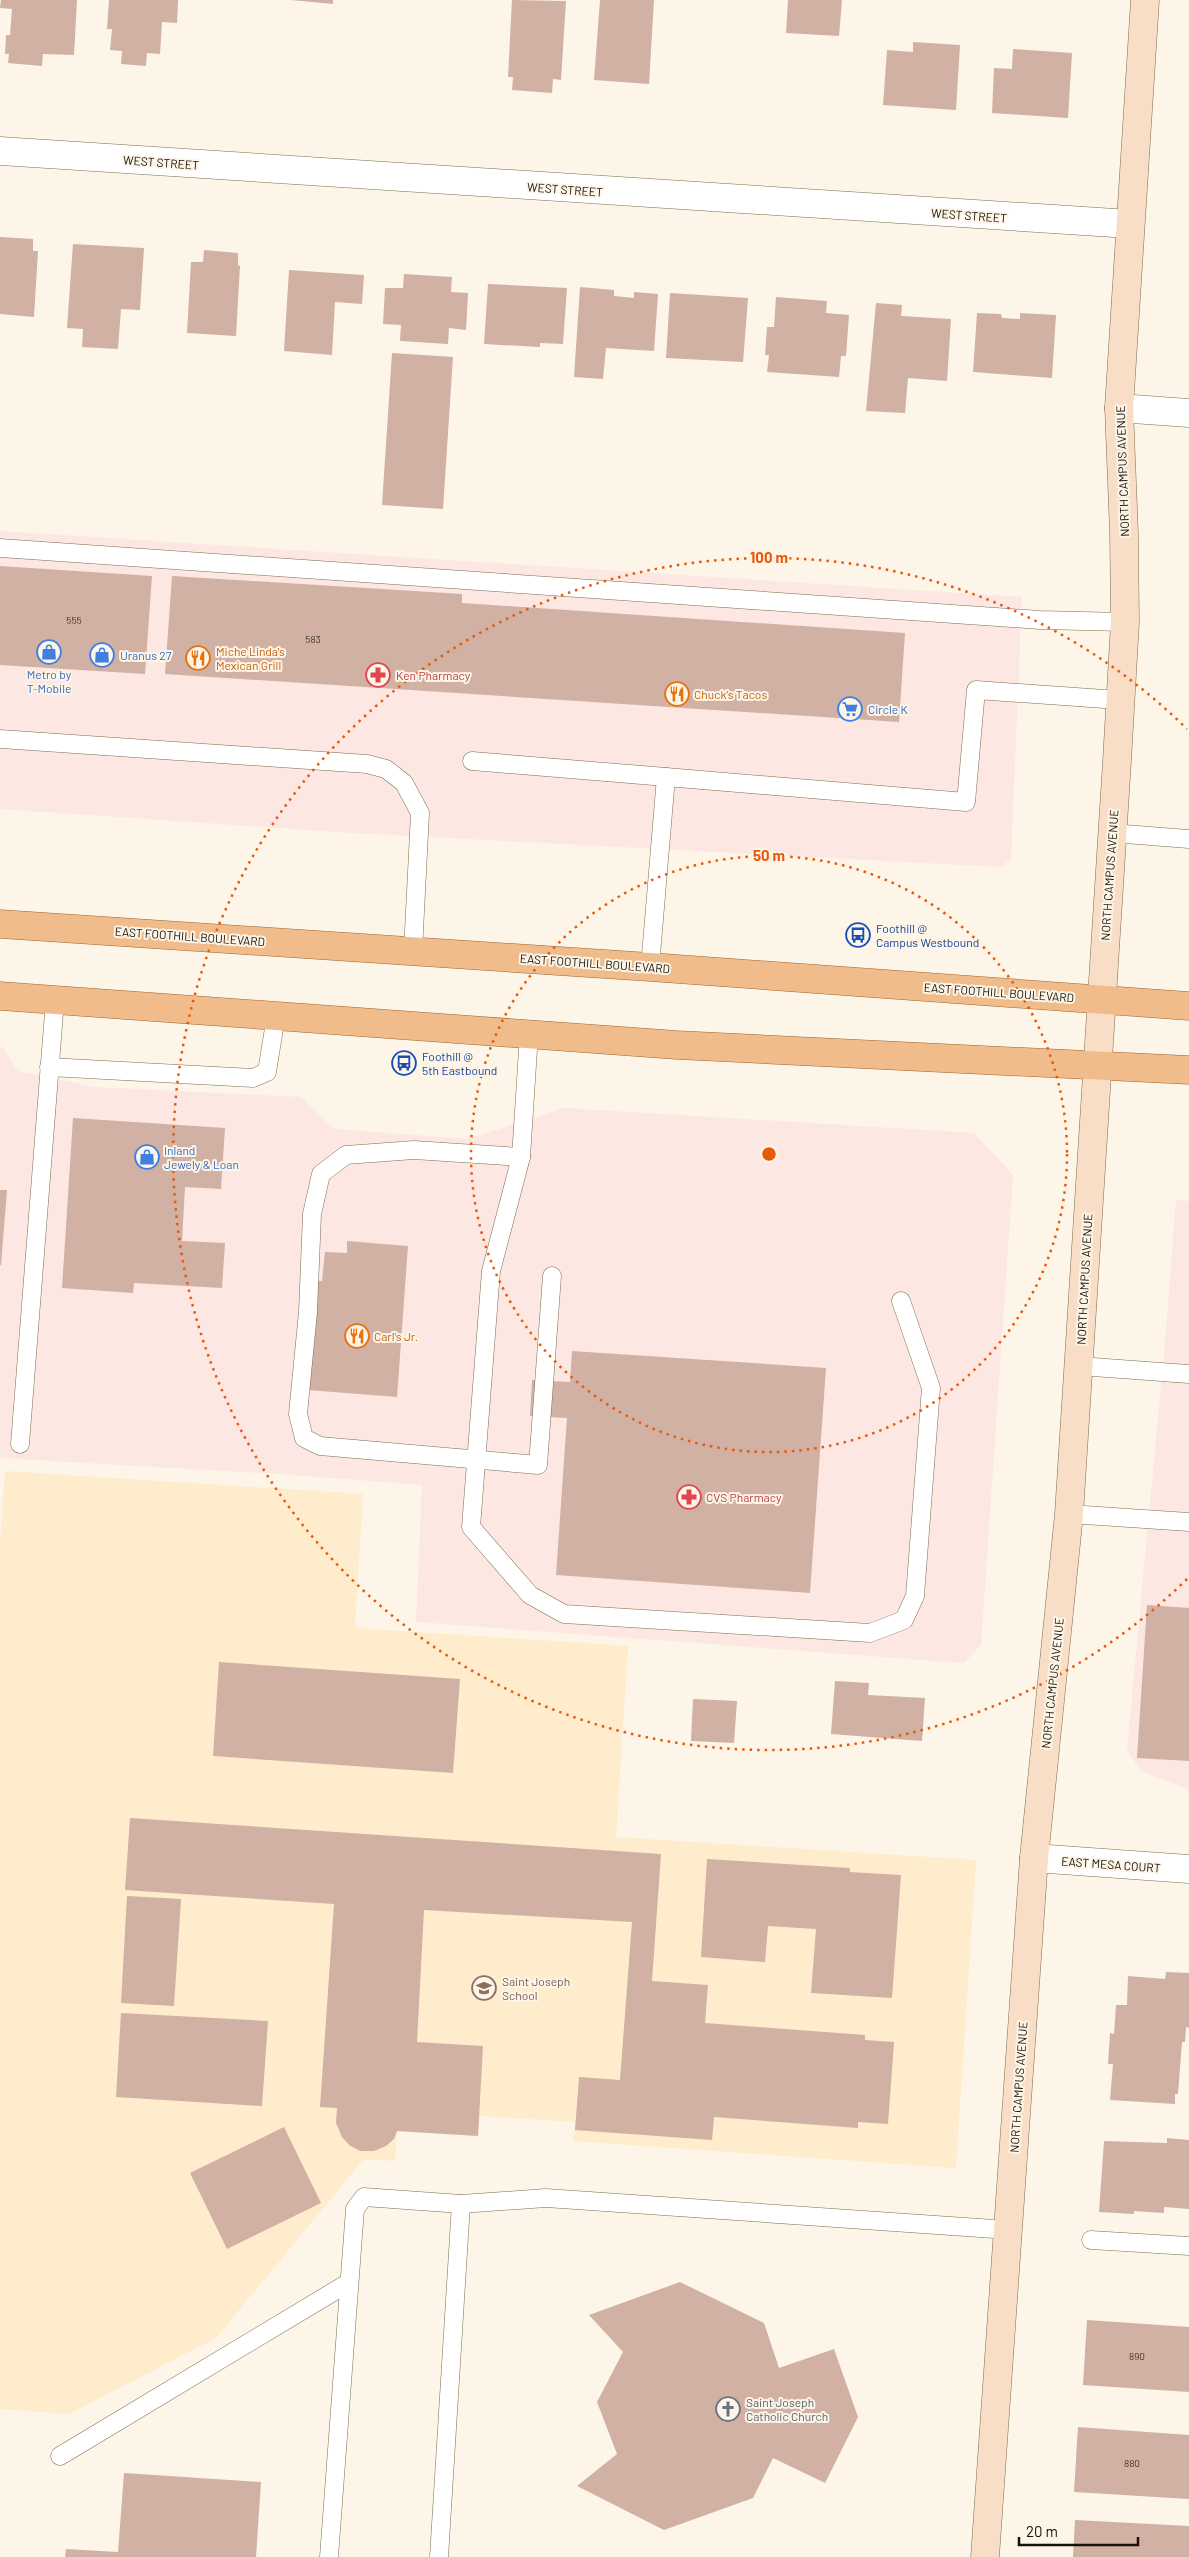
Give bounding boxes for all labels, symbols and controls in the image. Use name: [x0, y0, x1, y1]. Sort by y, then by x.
street label: WEST STREET: [123, 152, 200, 172]
street label: WEST STREET: [527, 179, 604, 199]
street label: WEST STREET: [931, 205, 1008, 225]
street label: NORTH CAMPUS AVENUE: [1113, 405, 1131, 537]
text: 100 m: [750, 548, 788, 566]
house number: 555: [66, 614, 82, 626]
house number: 583: [305, 633, 321, 645]
shop icon: Metro by T-Mobile: [36, 639, 62, 665]
shop icon: Uranus 27: [89, 642, 115, 668]
place label: Miche Linda's Mexican Grill: [216, 644, 285, 672]
restaurant icon: Miche Linda's Mexican Grill: [185, 645, 211, 671]
place label: Uranus 27: [120, 648, 172, 662]
pharmacy icon: Ken Pharmacy: [365, 662, 391, 688]
place label: Metro by T-Mobile: [27, 667, 72, 695]
place label: Ken Pharmacy: [396, 668, 471, 682]
restaurant icon: Chuck's Tacos: [664, 681, 690, 707]
place label: Chuck's Tacos: [694, 687, 767, 701]
supermarket icon: Circle K: [837, 696, 863, 722]
place label: Circle K: [868, 702, 908, 716]
street label: NORTH CAMPUS AVENUE: [1097, 809, 1121, 941]
text: 50 m: [753, 846, 785, 864]
place label: Foothill @ Campus Westbound: [876, 921, 979, 949]
bus stop icon: Foothill @ Campus Westbound: [845, 922, 871, 948]
street label: EAST FOOTHILL BOULEVARD: [114, 924, 266, 948]
street label: EAST FOOTHILL BOULEVARD: [519, 951, 671, 975]
street label: EAST FOOTHILL BOULEVARD: [923, 980, 1075, 1004]
place label: Foothill @ 5th Eastbound: [422, 1049, 497, 1077]
bus stop icon: Foothill @ 5th Eastbound: [391, 1050, 417, 1076]
place label: Inland Jewely & Loan: [164, 1143, 239, 1171]
shop icon: Inland Jewely & Loan: [134, 1144, 160, 1170]
centre of rings: [760, 1145, 778, 1163]
street label: NORTH CAMPUS AVENUE: [1074, 1213, 1094, 1345]
restaurant icon: Carl's Jr.: [344, 1323, 370, 1349]
place label: Carl's Jr.: [374, 1329, 418, 1343]
pharmacy icon: CVS Pharmacy: [676, 1484, 702, 1510]
place label: CVS Pharmacy: [706, 1490, 782, 1504]
street label: NORTH CAMPUS AVENUE: [1038, 1617, 1066, 1749]
street label: EAST MESA COURT: [1061, 1854, 1161, 1874]
place label: Saint Joseph School: [502, 1974, 570, 2002]
school or university icon: Saint Joseph School: [471, 1975, 497, 2001]
street label: NORTH CAMPUS AVENUE: [1006, 2021, 1030, 2153]
house number: 890: [1129, 2350, 1145, 2362]
place label: Saint Joseph Catholic Church: [746, 2395, 828, 2423]
church icon: Saint Joseph Catholic Church: [715, 2396, 741, 2422]
house number: 880: [1124, 2457, 1140, 2469]
scale bar: [1019, 2514, 1138, 2546]
text: 20 m: [1026, 2522, 1058, 2540]

